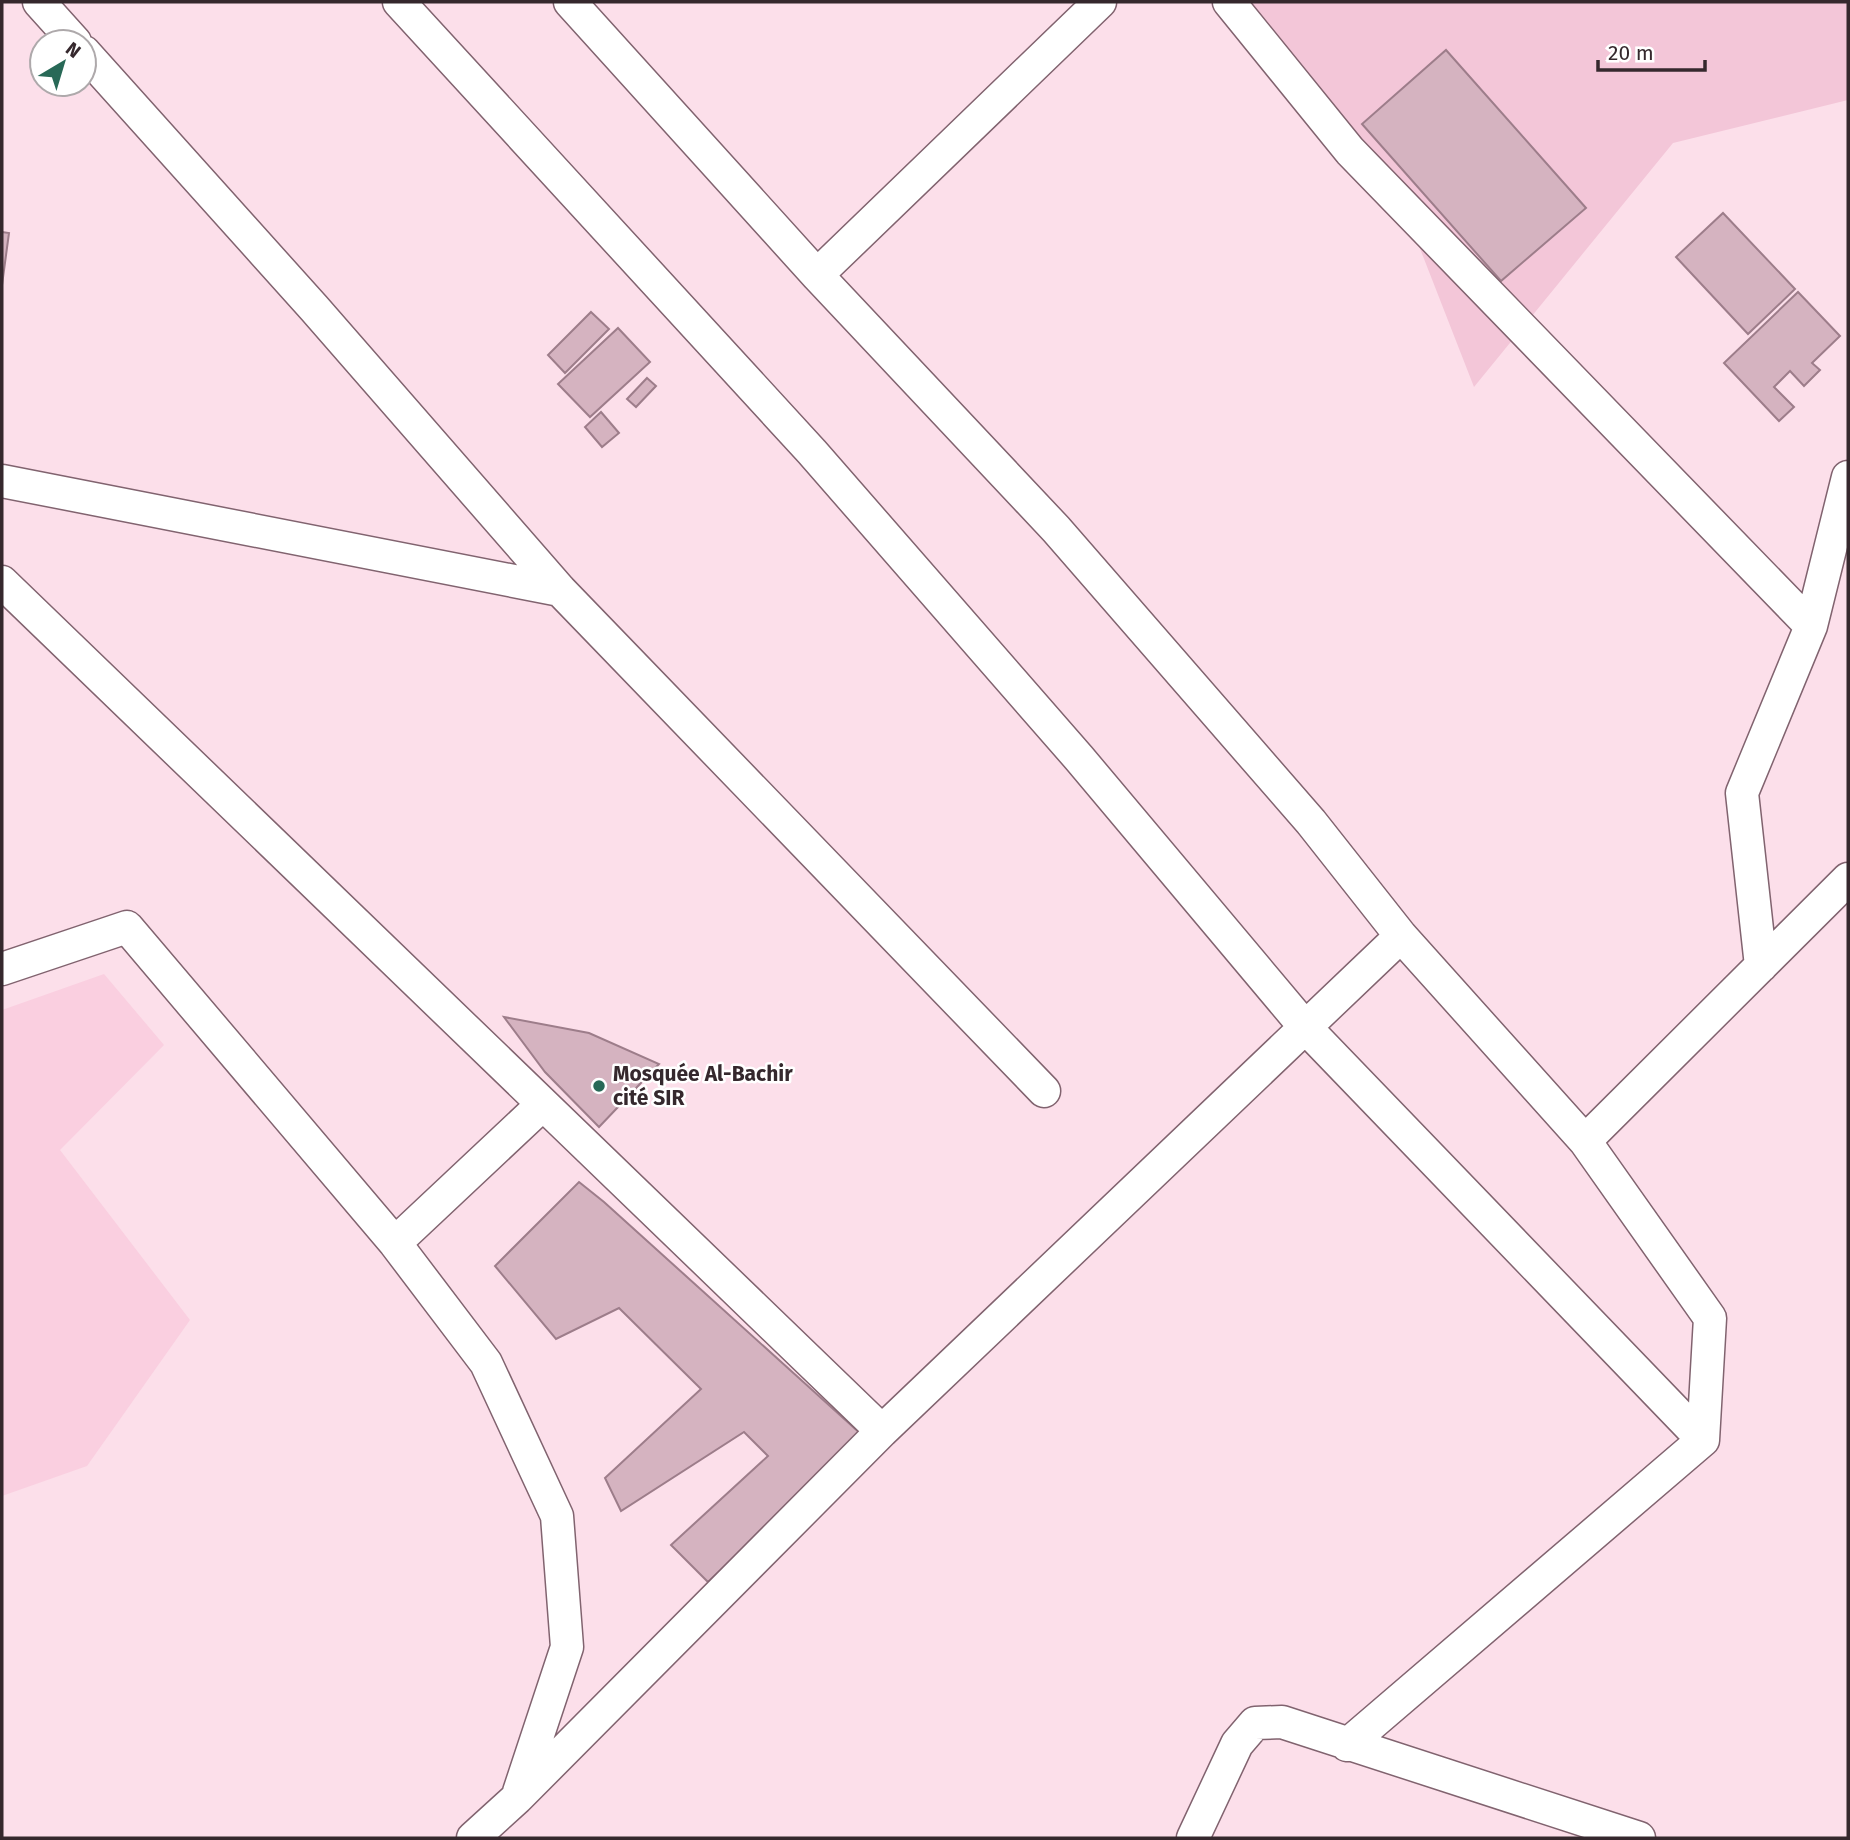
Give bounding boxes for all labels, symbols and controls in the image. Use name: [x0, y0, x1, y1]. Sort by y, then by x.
north arrow: [28, 28, 98, 98]
scale bar: [1598, 28, 1705, 72]
text: N: [61, 37, 85, 63]
text: 20 m: [1608, 40, 1654, 66]
place label: Mosquée Al-Bachir cité SIR: [613, 1061, 793, 1111]
marker: Mosquée Al-Bachir cité SIR: [591, 1078, 607, 1094]

